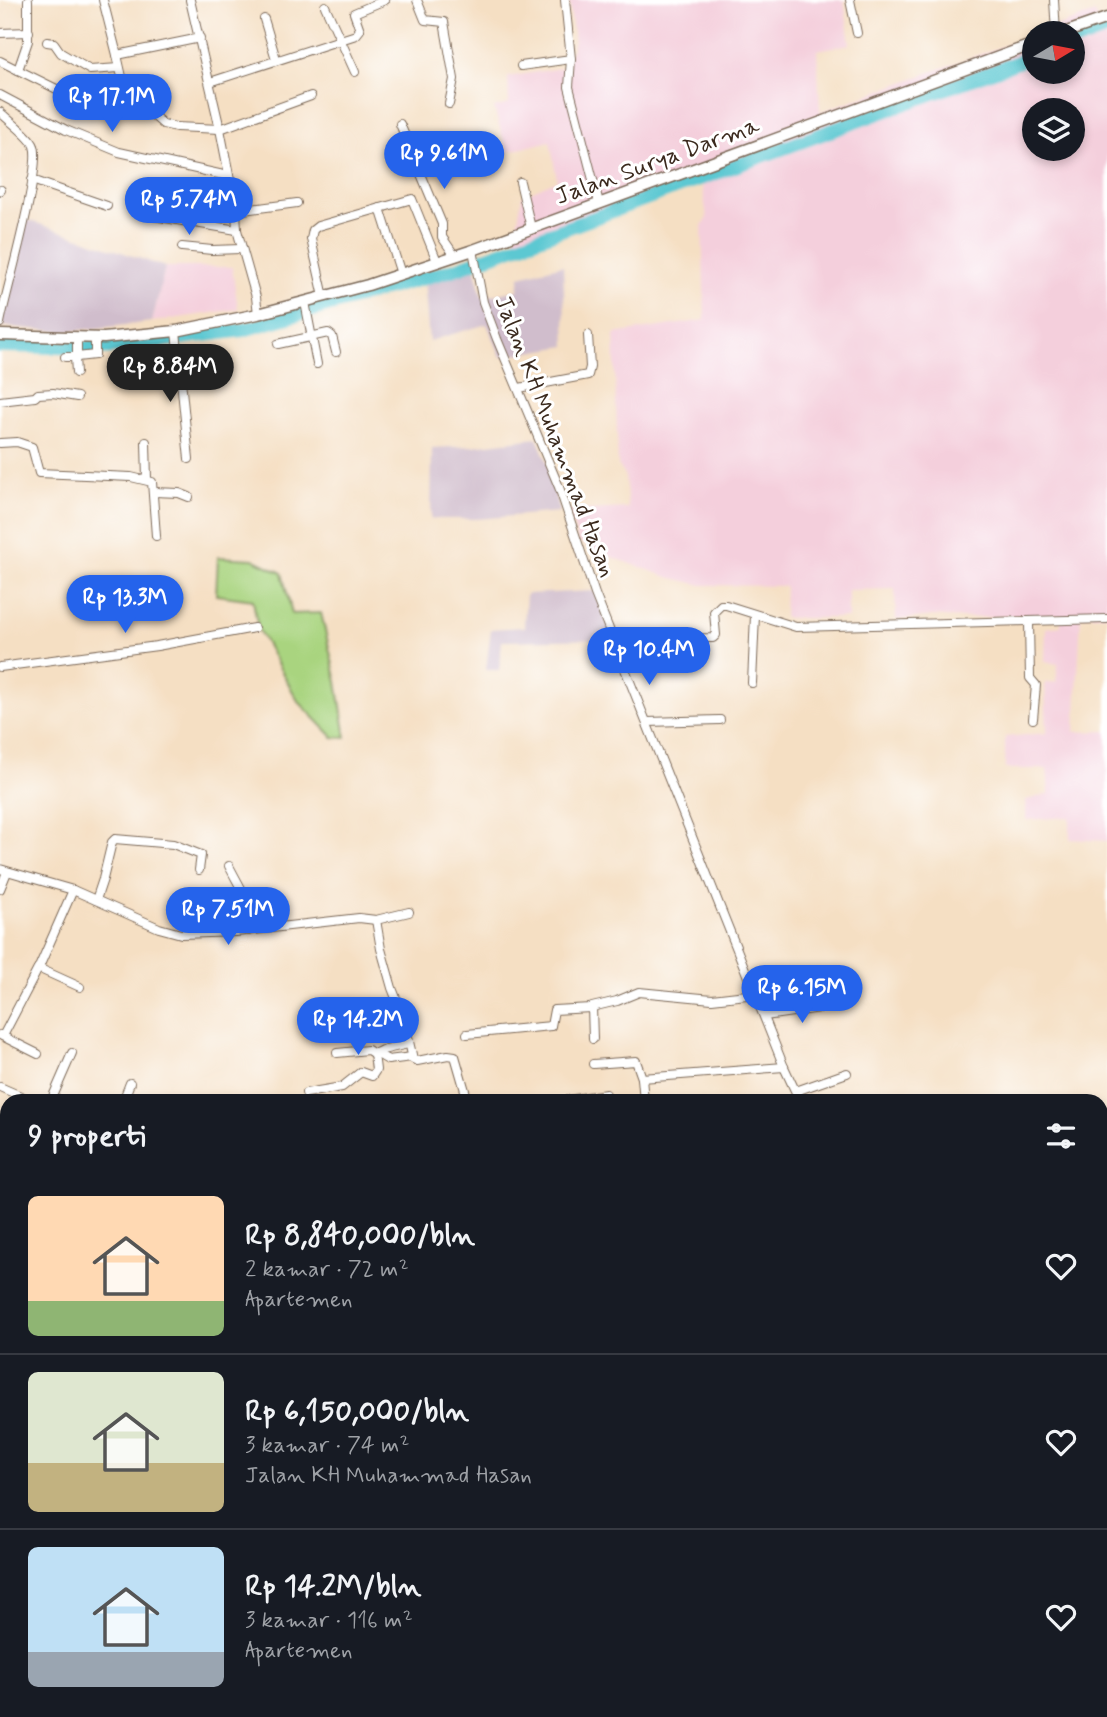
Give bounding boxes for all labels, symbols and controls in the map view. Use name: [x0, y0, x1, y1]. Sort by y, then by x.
north arrow: [1022, 21, 1085, 84]
map controls: [1022, 21, 1085, 161]
pin: Rp 17.1M: [40, 74, 184, 134]
text: Rp 17.1M: [69, 82, 155, 112]
button: layers: [1022, 98, 1085, 161]
street label: Jalan Surya Darma: [551, 110, 764, 213]
pin: Rp 9.61M: [372, 132, 516, 191]
text: Rp 9.61M: [400, 139, 488, 169]
pin: Rp 5.74M: [117, 177, 261, 237]
text: Rp 5.74M: [141, 185, 237, 215]
street label: Jalan KH Muhammad Hasan: [486, 291, 623, 582]
pin: Rp 8.84M: [98, 344, 242, 404]
text: Rp 8.84M: [123, 352, 217, 382]
pin: Rp 13.3M: [53, 576, 197, 635]
text: Rp 13.3M: [82, 583, 168, 613]
pin: Rp 10.4M: [577, 628, 721, 687]
text: Rp 10.4M: [603, 635, 695, 665]
pin: Rp 7.51M: [156, 888, 300, 947]
text: Rp 7.51M: [182, 895, 274, 925]
pin: Rp 6.15M: [730, 965, 874, 1025]
text: Rp 6.15M: [758, 973, 846, 1003]
pin: Rp 14.2M: [286, 998, 430, 1057]
text: Rp 14.2M: [313, 1005, 403, 1035]
text: 9 properti: [28, 1117, 146, 1156]
icon: filters: [1042, 1117, 1080, 1155]
text: Rp 8,840,000/bln: [245, 1216, 475, 1255]
icon: home: [84, 1224, 168, 1308]
icon: heart: [1042, 1247, 1080, 1285]
text: 2 kamar · 72 m²: [245, 1255, 409, 1285]
text: Apartemen: [245, 1285, 353, 1315]
text: Rp 6,150,000/bln: [245, 1392, 469, 1431]
icon: home: [84, 1400, 168, 1484]
icon: heart: [1042, 1423, 1080, 1461]
text: 3 kamar · 74 m²: [245, 1431, 410, 1461]
text: Jalan KH Muhammad Hasan: [245, 1461, 532, 1491]
text: Rp 14.2M/bln: [245, 1567, 421, 1606]
icon: home: [84, 1575, 168, 1659]
icon: heart: [1042, 1598, 1080, 1636]
text: 3 kamar · 116 m²: [245, 1606, 413, 1636]
text: Apartemen: [245, 1636, 353, 1666]

